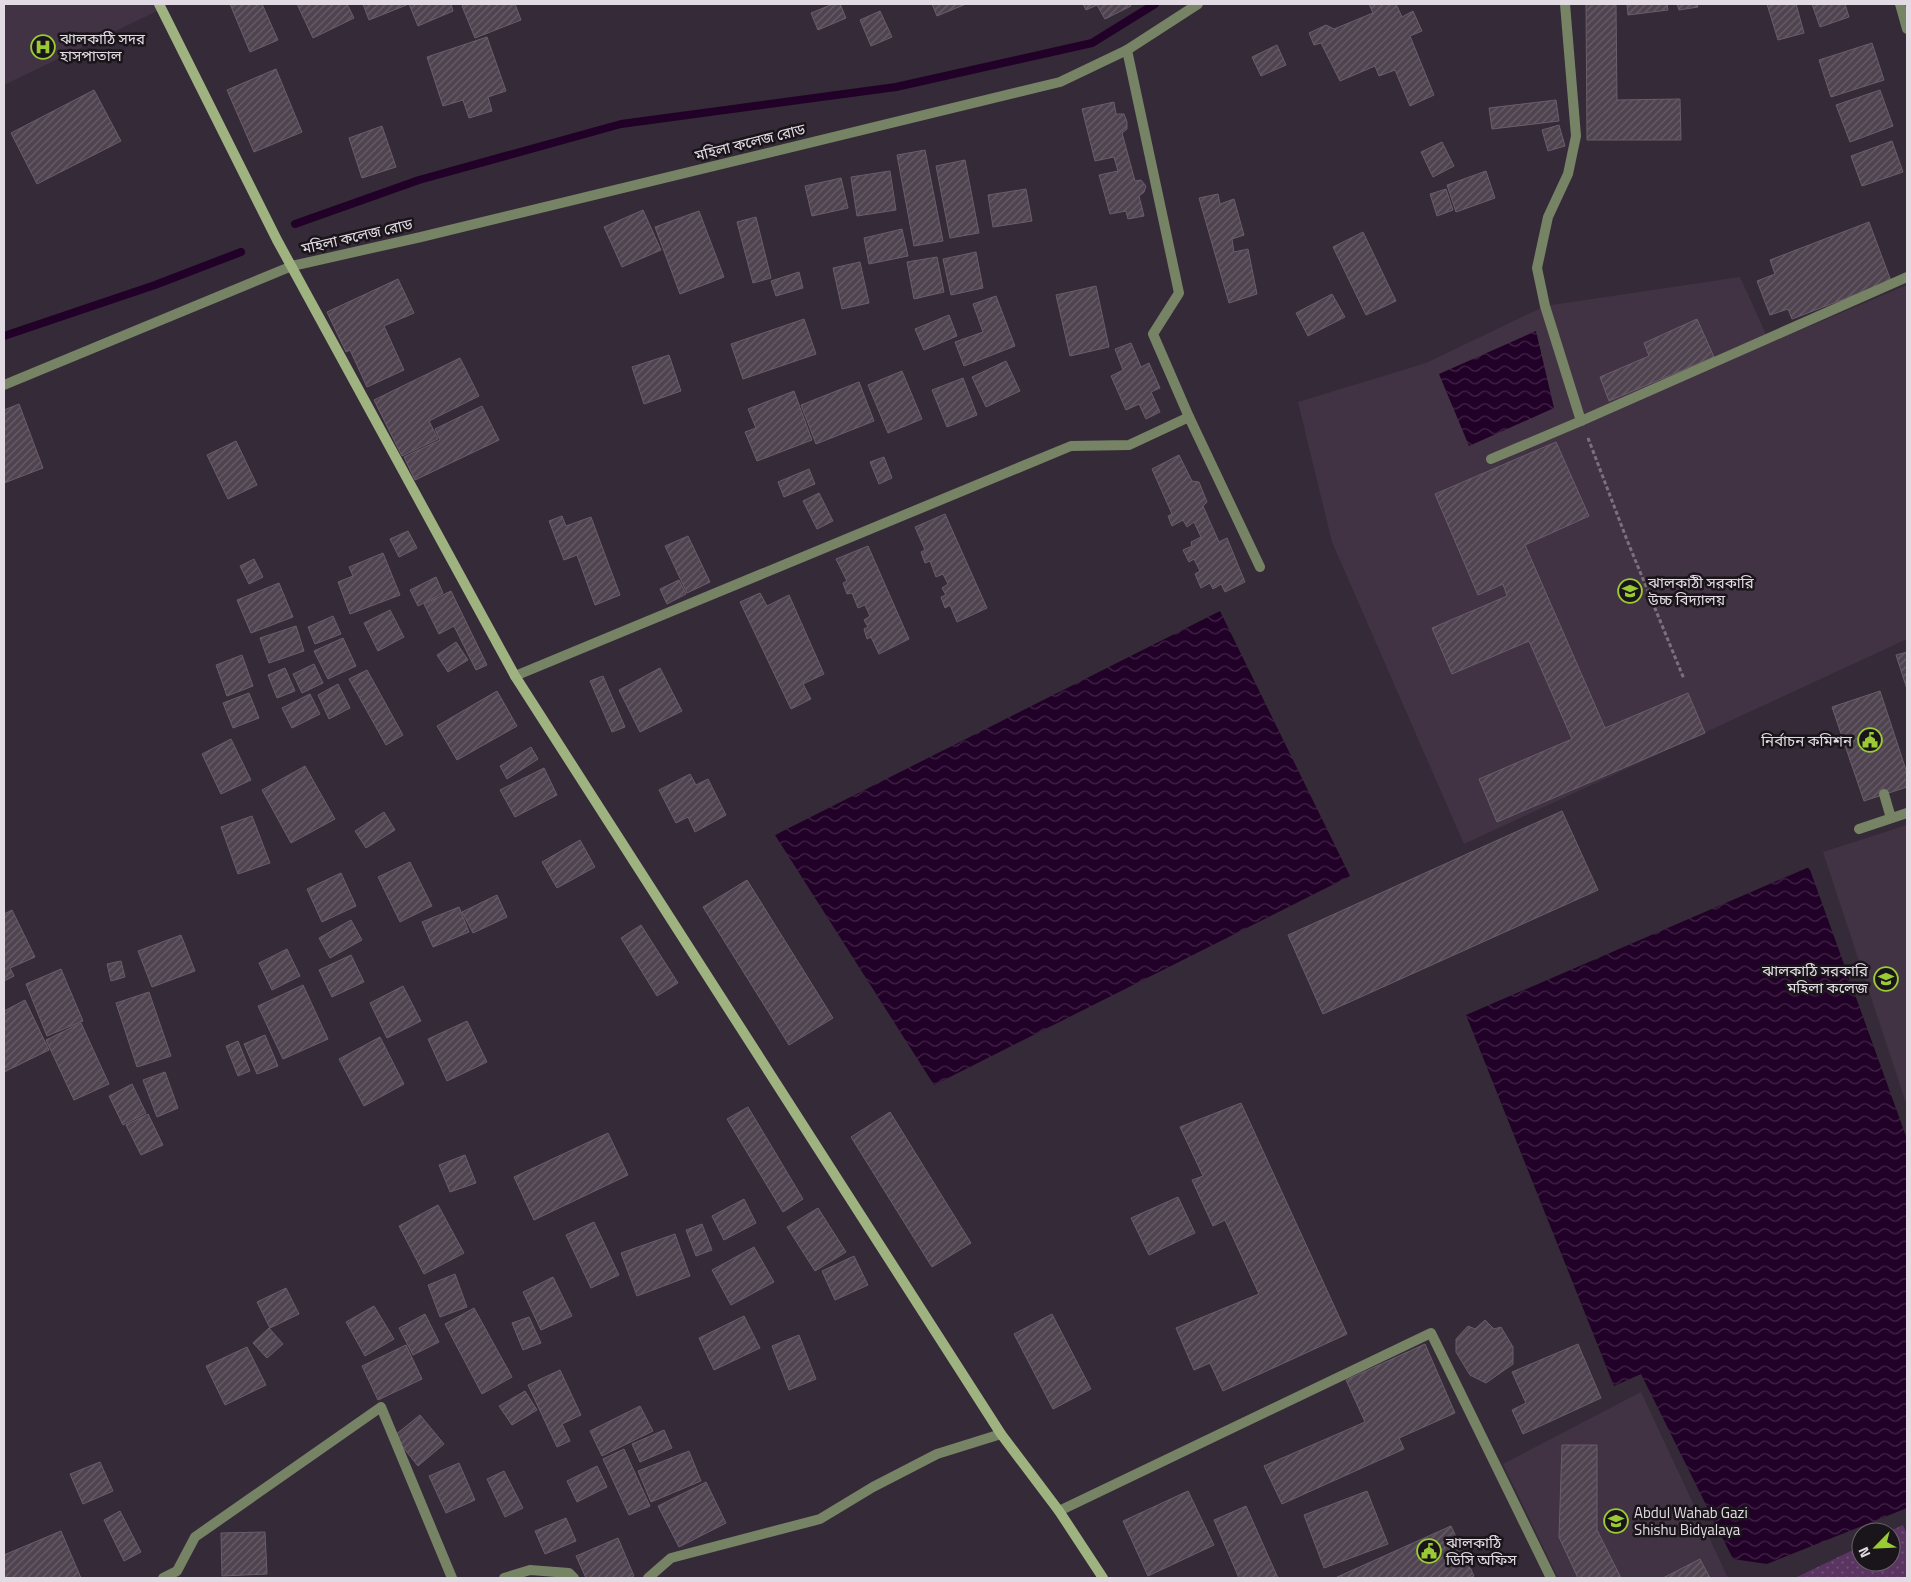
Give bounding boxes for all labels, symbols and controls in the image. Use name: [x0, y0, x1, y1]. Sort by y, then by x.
place label: ঝালকাঠি সদর হাসপাতাল: [59, 27, 146, 67]
hospital icon: ঝালকাঠি সদর হাসপাতাল: [30, 34, 56, 60]
street label: মহিলা কলেজ রোড: [691, 117, 808, 167]
street label: মহিলা কলেজ রোড: [298, 212, 415, 260]
place label: ঝালকাঠী সরকারি উচ্চ বিদ্যালয়: [1647, 571, 1755, 611]
school or university icon: ঝালকাঠী সরকারি উচ্চ বিদ্যালয়: [1617, 578, 1643, 604]
public building icon: নির্বাচন কমিশন: [1857, 727, 1883, 753]
place label: নির্বাচন কমিশন: [1760, 729, 1853, 752]
place label: ঝালকাঠি সরকারি মহিলা কলেজ: [1761, 959, 1869, 999]
school or university icon: ঝালকাঠি সরকারি মহিলা কলেজ: [1873, 966, 1899, 992]
place label: Abdul Wahab Gazi Shishu Bidyalaya: [1634, 1501, 1748, 1541]
school or university icon: Abdul Wahab Gazi Shishu Bidyalaya: [1603, 1508, 1629, 1534]
north arrow: [1851, 1522, 1901, 1572]
place label: ঝালকাঠি ডিসি অফিস: [1445, 1531, 1517, 1571]
public building icon: ঝালকাঠি ডিসি অফিস: [1416, 1538, 1442, 1564]
text: N: [1852, 1544, 1875, 1561]

